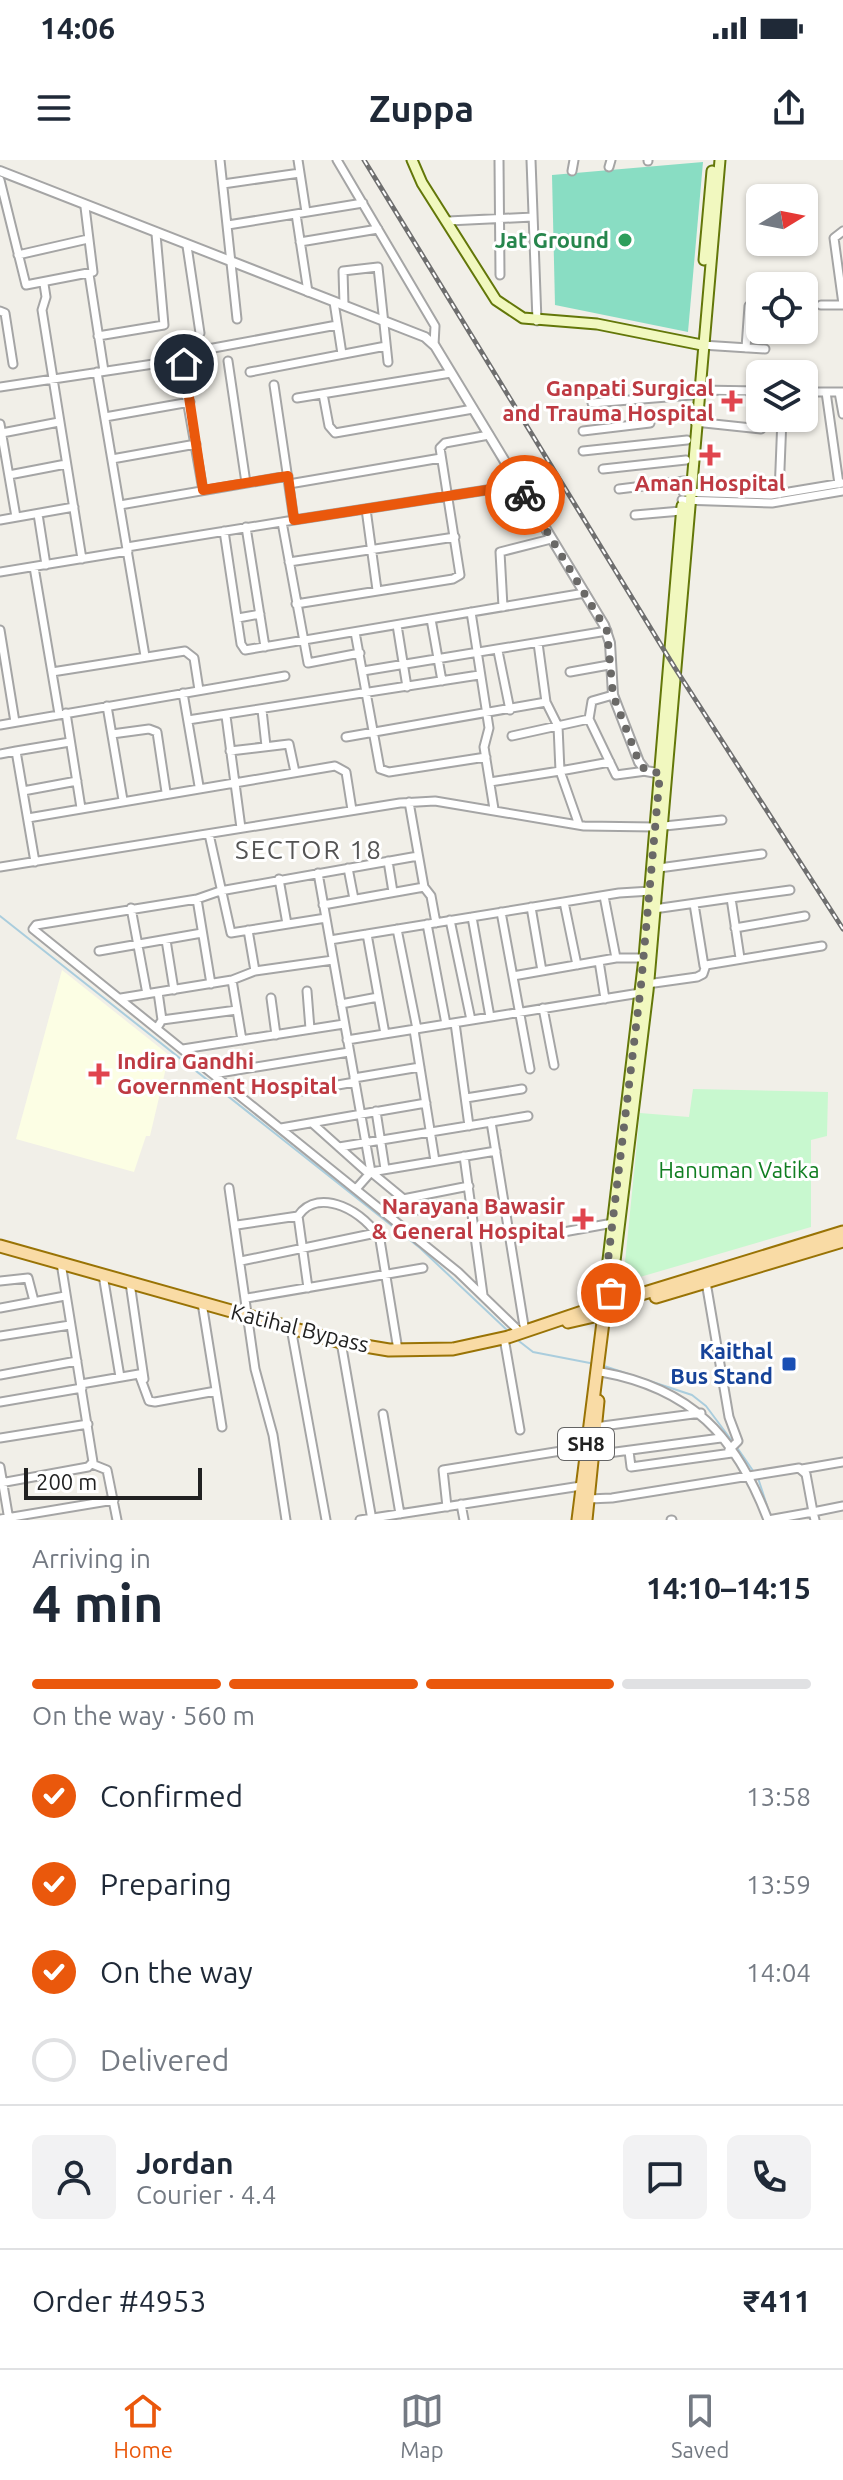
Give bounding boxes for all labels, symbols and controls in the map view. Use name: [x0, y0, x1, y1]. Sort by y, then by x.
text: 14:06: [40, 11, 115, 45]
icon: menu: [32, 86, 76, 130]
icon: share: [767, 86, 811, 130]
text: Zuppa: [369, 88, 474, 129]
north arrow: [746, 184, 818, 256]
map controls: [746, 184, 818, 432]
place label: Jat Ground: [495, 227, 609, 252]
marker: Jat Ground: [616, 231, 634, 249]
button: locate: [746, 272, 818, 344]
pin: [150, 330, 218, 398]
icon: home: [162, 342, 206, 386]
button: layers: [746, 360, 818, 432]
place label: Ganpati Surgical and Trauma Hospital: [502, 375, 714, 425]
marker: Ganpati Surgical and Trauma Hospital: [721, 390, 743, 412]
marker: Aman Hospital: [699, 444, 721, 466]
courier: [485, 455, 565, 535]
place label: Aman Hospital: [634, 470, 786, 495]
icon: bike: [503, 473, 547, 517]
district label: SECTOR 18: [235, 835, 383, 864]
place label: Indira Gandhi Government Hospital: [117, 1048, 337, 1098]
marker: Indira Gandhi Government Hospital: [88, 1063, 110, 1085]
park label: Hanuman Vatika: [659, 1157, 819, 1182]
place label: Narayana Bawasir & General Hospital: [372, 1193, 565, 1243]
marker: Narayana Bawasir & General Hospital: [572, 1208, 594, 1230]
pin: [577, 1259, 645, 1327]
icon: bag: [589, 1271, 633, 1315]
street label: Katihal Bypass: [229, 1298, 372, 1357]
place label: Kaithal Bus Stand: [670, 1338, 773, 1388]
marker: Kaithal Bus Stand: [780, 1355, 798, 1373]
road number: SH8: [558, 1428, 614, 1460]
scale bar: [24, 1464, 202, 1500]
text: 200 m: [36, 1469, 97, 1494]
text: Arriving in: [32, 1544, 151, 1573]
text: 14:10–14:15: [646, 1571, 811, 1605]
text: 4 min: [32, 1574, 163, 1632]
text: On the way · 560 m: [32, 1701, 255, 1730]
icon: check: [32, 1774, 76, 1818]
text: Confirmed: [100, 1779, 243, 1813]
text: 13:58: [746, 1782, 811, 1811]
icon: check: [32, 1862, 76, 1906]
text: Preparing: [100, 1867, 232, 1901]
text: 13:59: [746, 1870, 811, 1899]
icon: check: [32, 1950, 76, 1994]
text: On the way: [100, 1955, 253, 1989]
text: 14:04: [746, 1958, 811, 1987]
text: Delivered: [100, 2043, 229, 2077]
button: person: [32, 2135, 116, 2219]
button: chat: [623, 2135, 707, 2219]
button: phone: [727, 2135, 811, 2219]
text: Jordan: [136, 2146, 234, 2180]
text: Courier · 4.4: [136, 2180, 276, 2209]
text: Order #4953: [32, 2284, 206, 2318]
text: ₹411: [743, 2284, 811, 2318]
tab: Home: [114, 2389, 173, 2462]
tab: Map: [400, 2389, 444, 2462]
tab: Saved: [671, 2389, 729, 2462]

